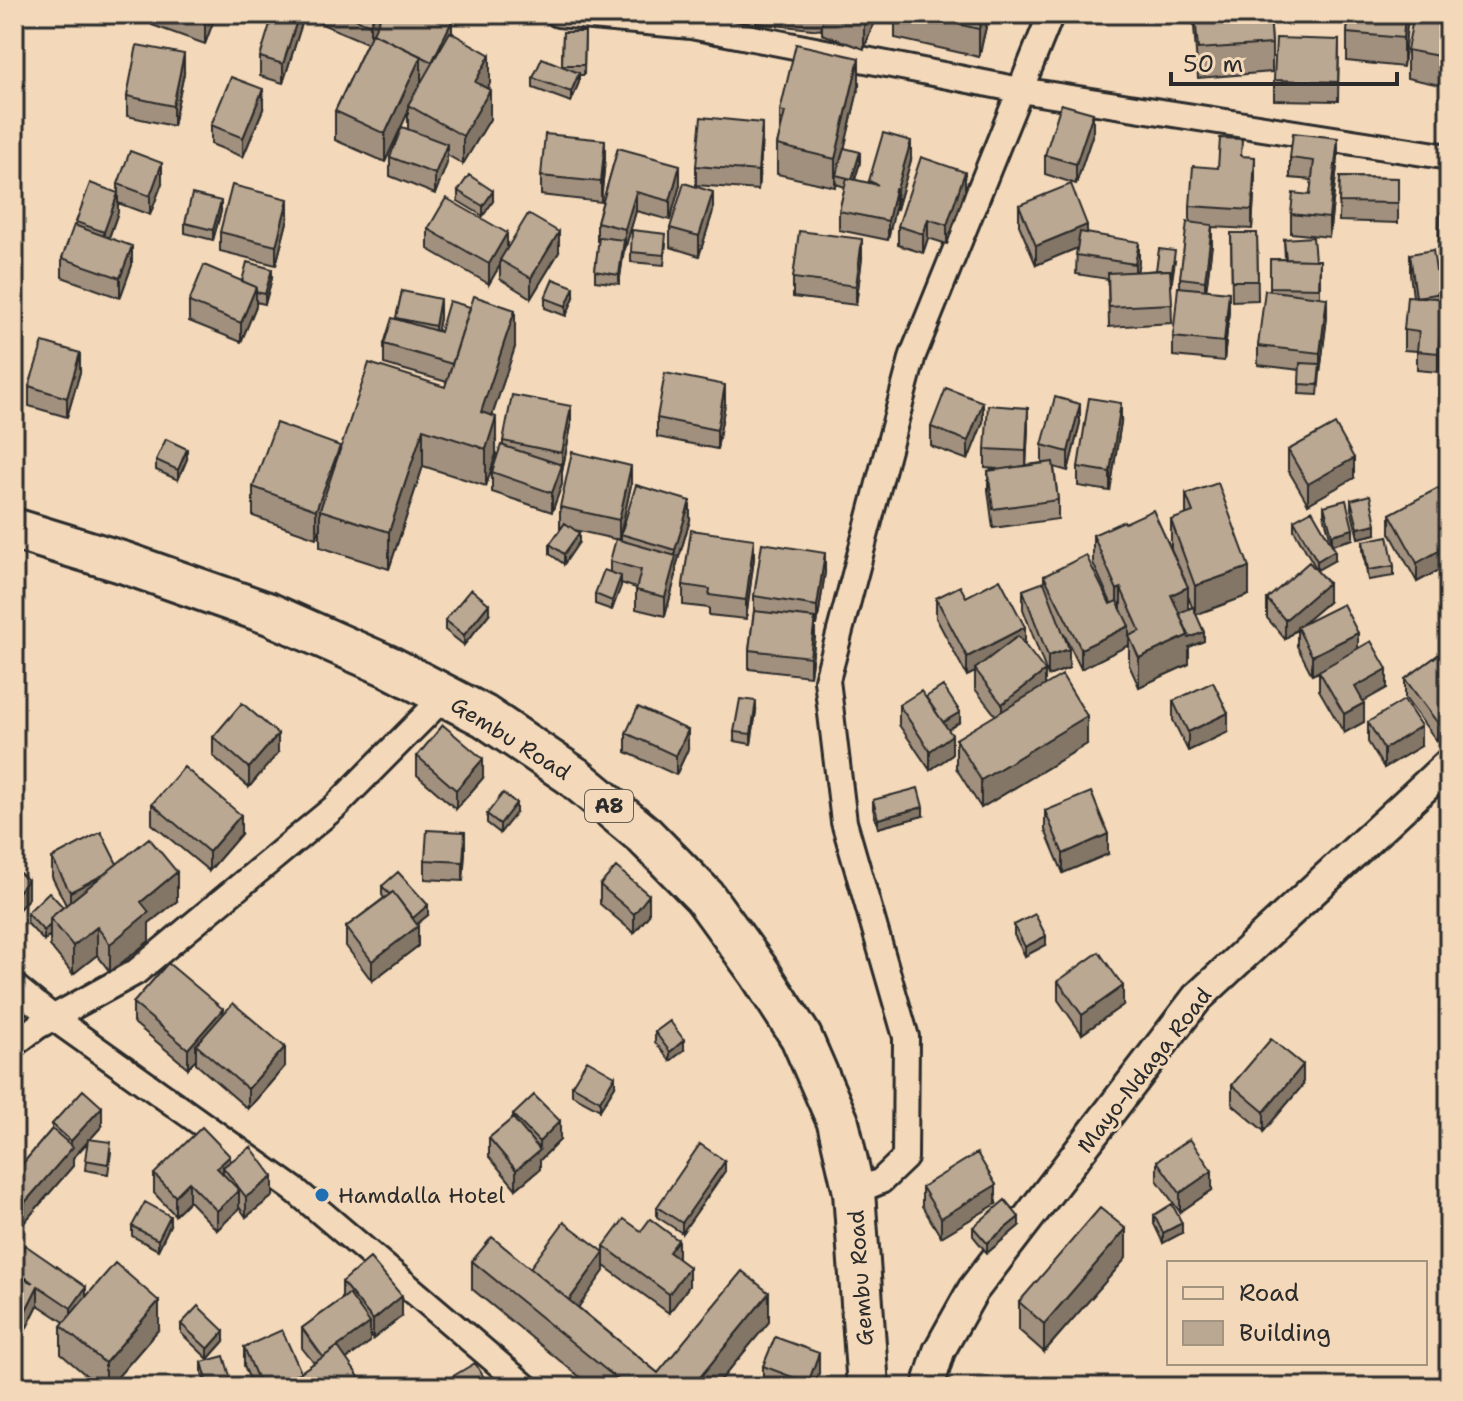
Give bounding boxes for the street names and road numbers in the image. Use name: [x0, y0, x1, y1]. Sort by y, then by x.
street label: Gembu Road: [445, 690, 576, 787]
road number: A8: [585, 790, 633, 822]
street label: Mayo-Ndaga Road: [1071, 981, 1218, 1159]
street label: Gembu Road: [841, 1209, 880, 1347]

